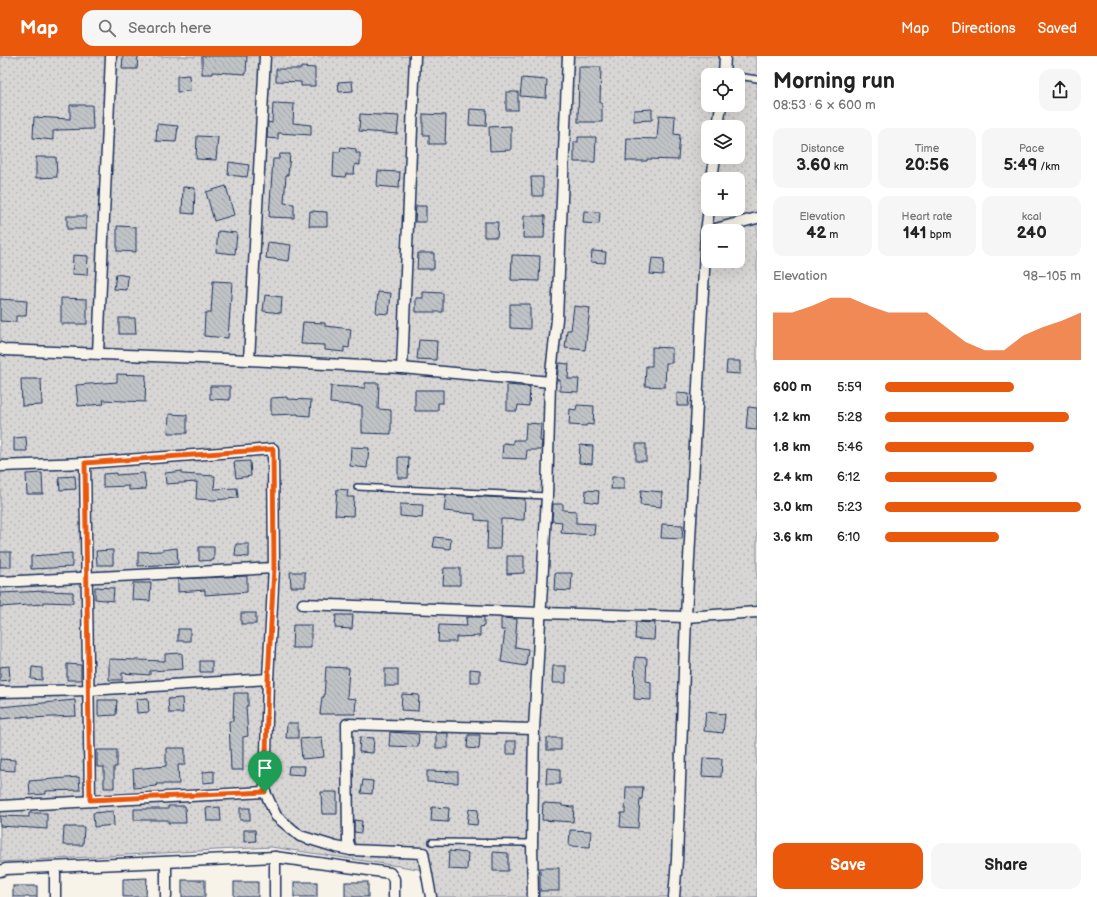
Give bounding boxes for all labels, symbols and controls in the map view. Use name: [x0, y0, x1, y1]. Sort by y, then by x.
search box: [82, 10, 362, 46]
text: Map: [20, 17, 58, 40]
icon: search: [96, 17, 118, 39]
text: Search here: [128, 19, 211, 38]
text: Map: [901, 20, 929, 37]
text: Directions: [951, 20, 1016, 37]
text: Saved: [1038, 20, 1077, 37]
map controls: [701, 68, 745, 268]
button: locate: [701, 68, 745, 112]
text: Morning run: [773, 68, 895, 95]
button: share: [1039, 69, 1081, 111]
text: 08:53 · 6 × 600 m: [773, 97, 876, 113]
button: layers: [701, 120, 745, 164]
text: Distance: [800, 142, 844, 155]
text: Time: [915, 142, 939, 155]
text: Pace: [1019, 142, 1044, 155]
text: 3.60: [796, 155, 831, 175]
text: 20:56: [905, 155, 949, 175]
text: 5:49: [1004, 155, 1037, 175]
text: km: [831, 160, 848, 173]
text: /km: [1037, 160, 1060, 173]
button: +: [701, 172, 745, 216]
text: Elevation: [799, 210, 845, 223]
text: Heart rate: [902, 210, 952, 223]
text: kcal: [1022, 210, 1042, 223]
text: 42: [806, 223, 826, 243]
text: 141: [903, 223, 927, 243]
text: 240: [1017, 223, 1047, 243]
button: −: [701, 224, 745, 268]
text: m: [826, 228, 838, 241]
text: bpm: [927, 228, 951, 241]
text: Elevation: [773, 268, 827, 284]
text: 98–105 m: [1023, 268, 1081, 284]
text: 600 m: [773, 379, 812, 395]
text: 5:59: [837, 379, 862, 395]
text: 1.2 km: [773, 409, 811, 425]
text: 5:28: [837, 409, 862, 425]
text: 1.8 km: [773, 439, 811, 455]
text: 5:46: [837, 439, 863, 455]
text: 2.4 km: [773, 469, 813, 485]
text: 6:12: [837, 469, 860, 485]
text: 3.0 km: [773, 499, 813, 515]
text: 5:23: [837, 499, 862, 515]
text: 3.6 km: [773, 529, 813, 545]
text: 6:10: [837, 529, 860, 545]
pin: [248, 751, 282, 792]
icon: arrive: [254, 757, 276, 779]
button: Save: [773, 843, 923, 889]
button: Share: [931, 843, 1081, 889]

